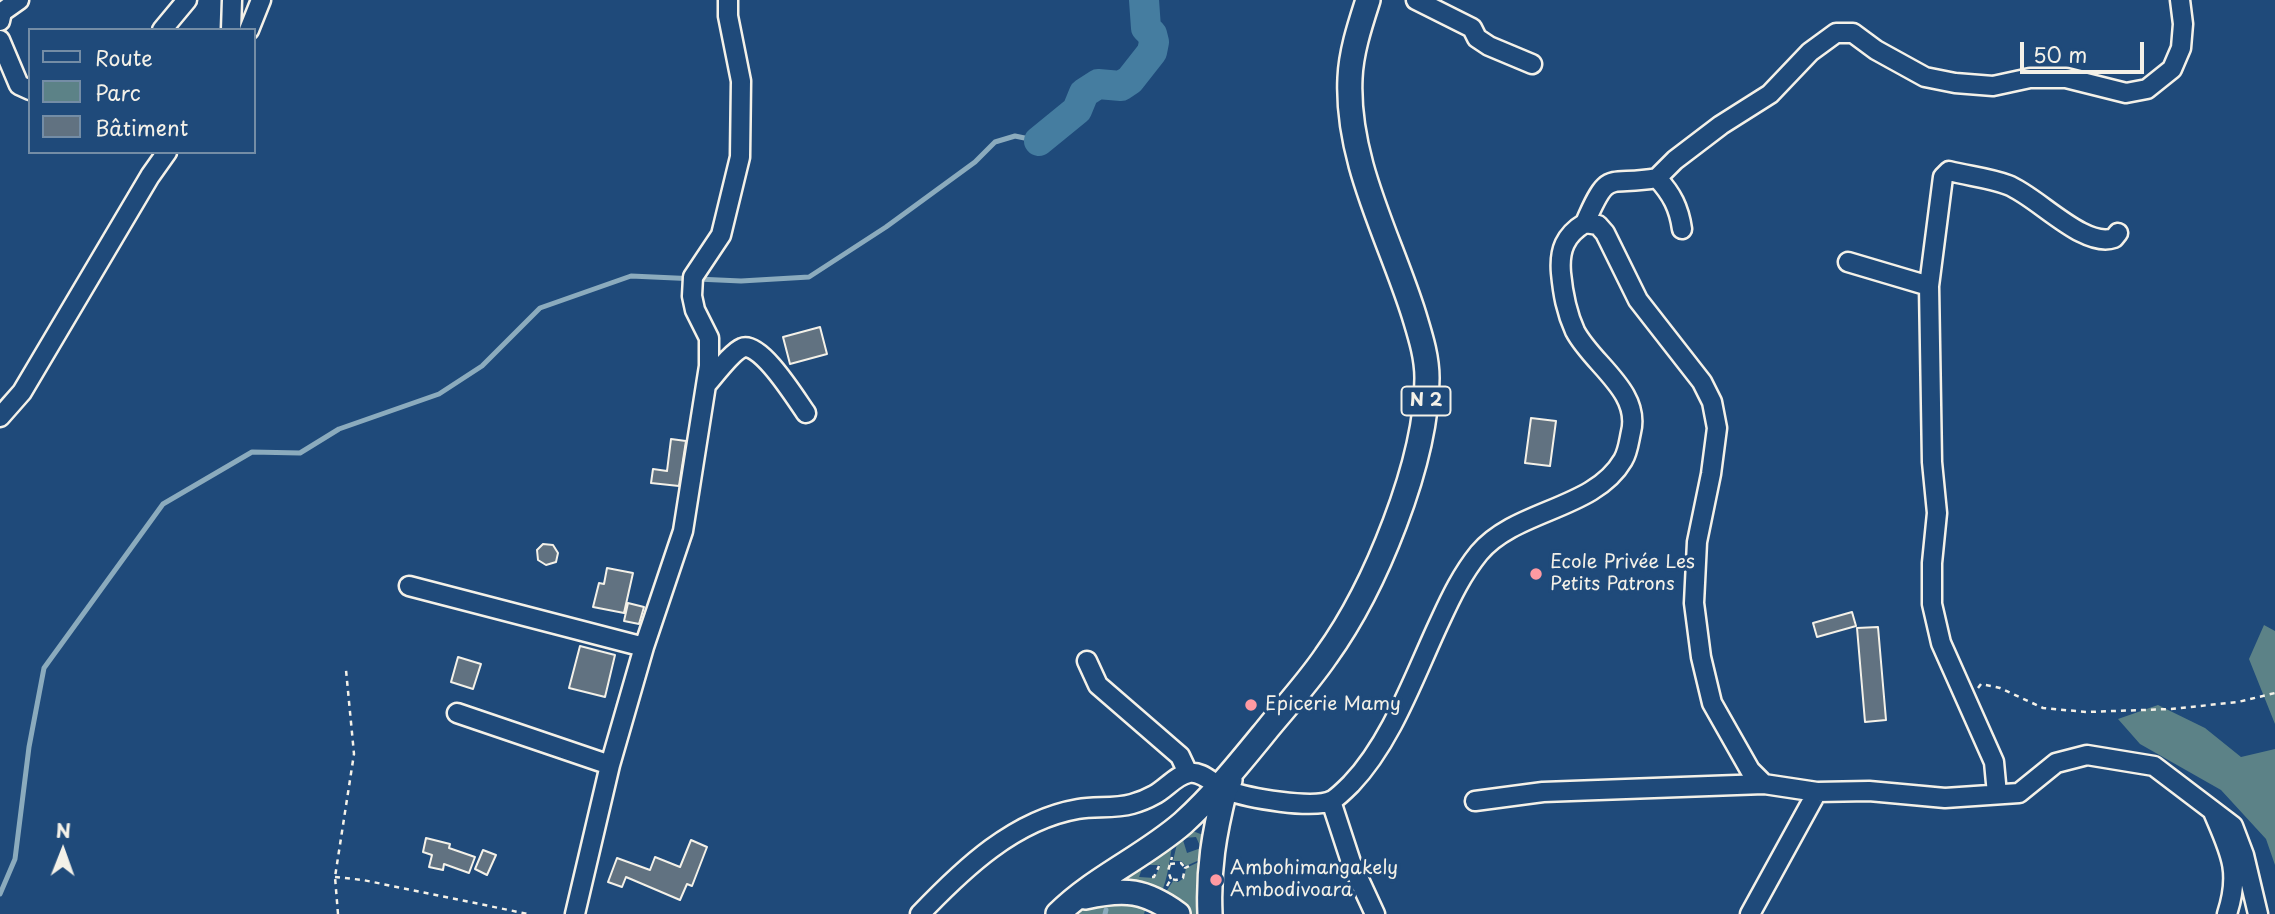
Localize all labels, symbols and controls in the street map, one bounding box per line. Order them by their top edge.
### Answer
legend [28,28,256,154]
scale bar [2023,28,2147,72]
text: 50 m [2033,38,2087,70]
text: Route [95,41,153,73]
text: Parc [95,76,141,108]
text: Bâtiment [95,111,188,143]
road number: N 2 [1402,386,1450,416]
place label: Ecole Privée Les Petits Patrons [1550,552,1695,596]
marker: Ecole Privée Les Petits Patrons [1528,566,1544,582]
place label: Epicerie Mamy [1265,694,1401,716]
marker: Epicerie Mamy [1243,697,1259,713]
north arrow [28,816,98,886]
text: N [56,816,71,844]
place label: Ambohimangakely Ambodivoara [1230,858,1398,902]
marker: Ambohimangakely Ambodivoara [1208,872,1224,888]

